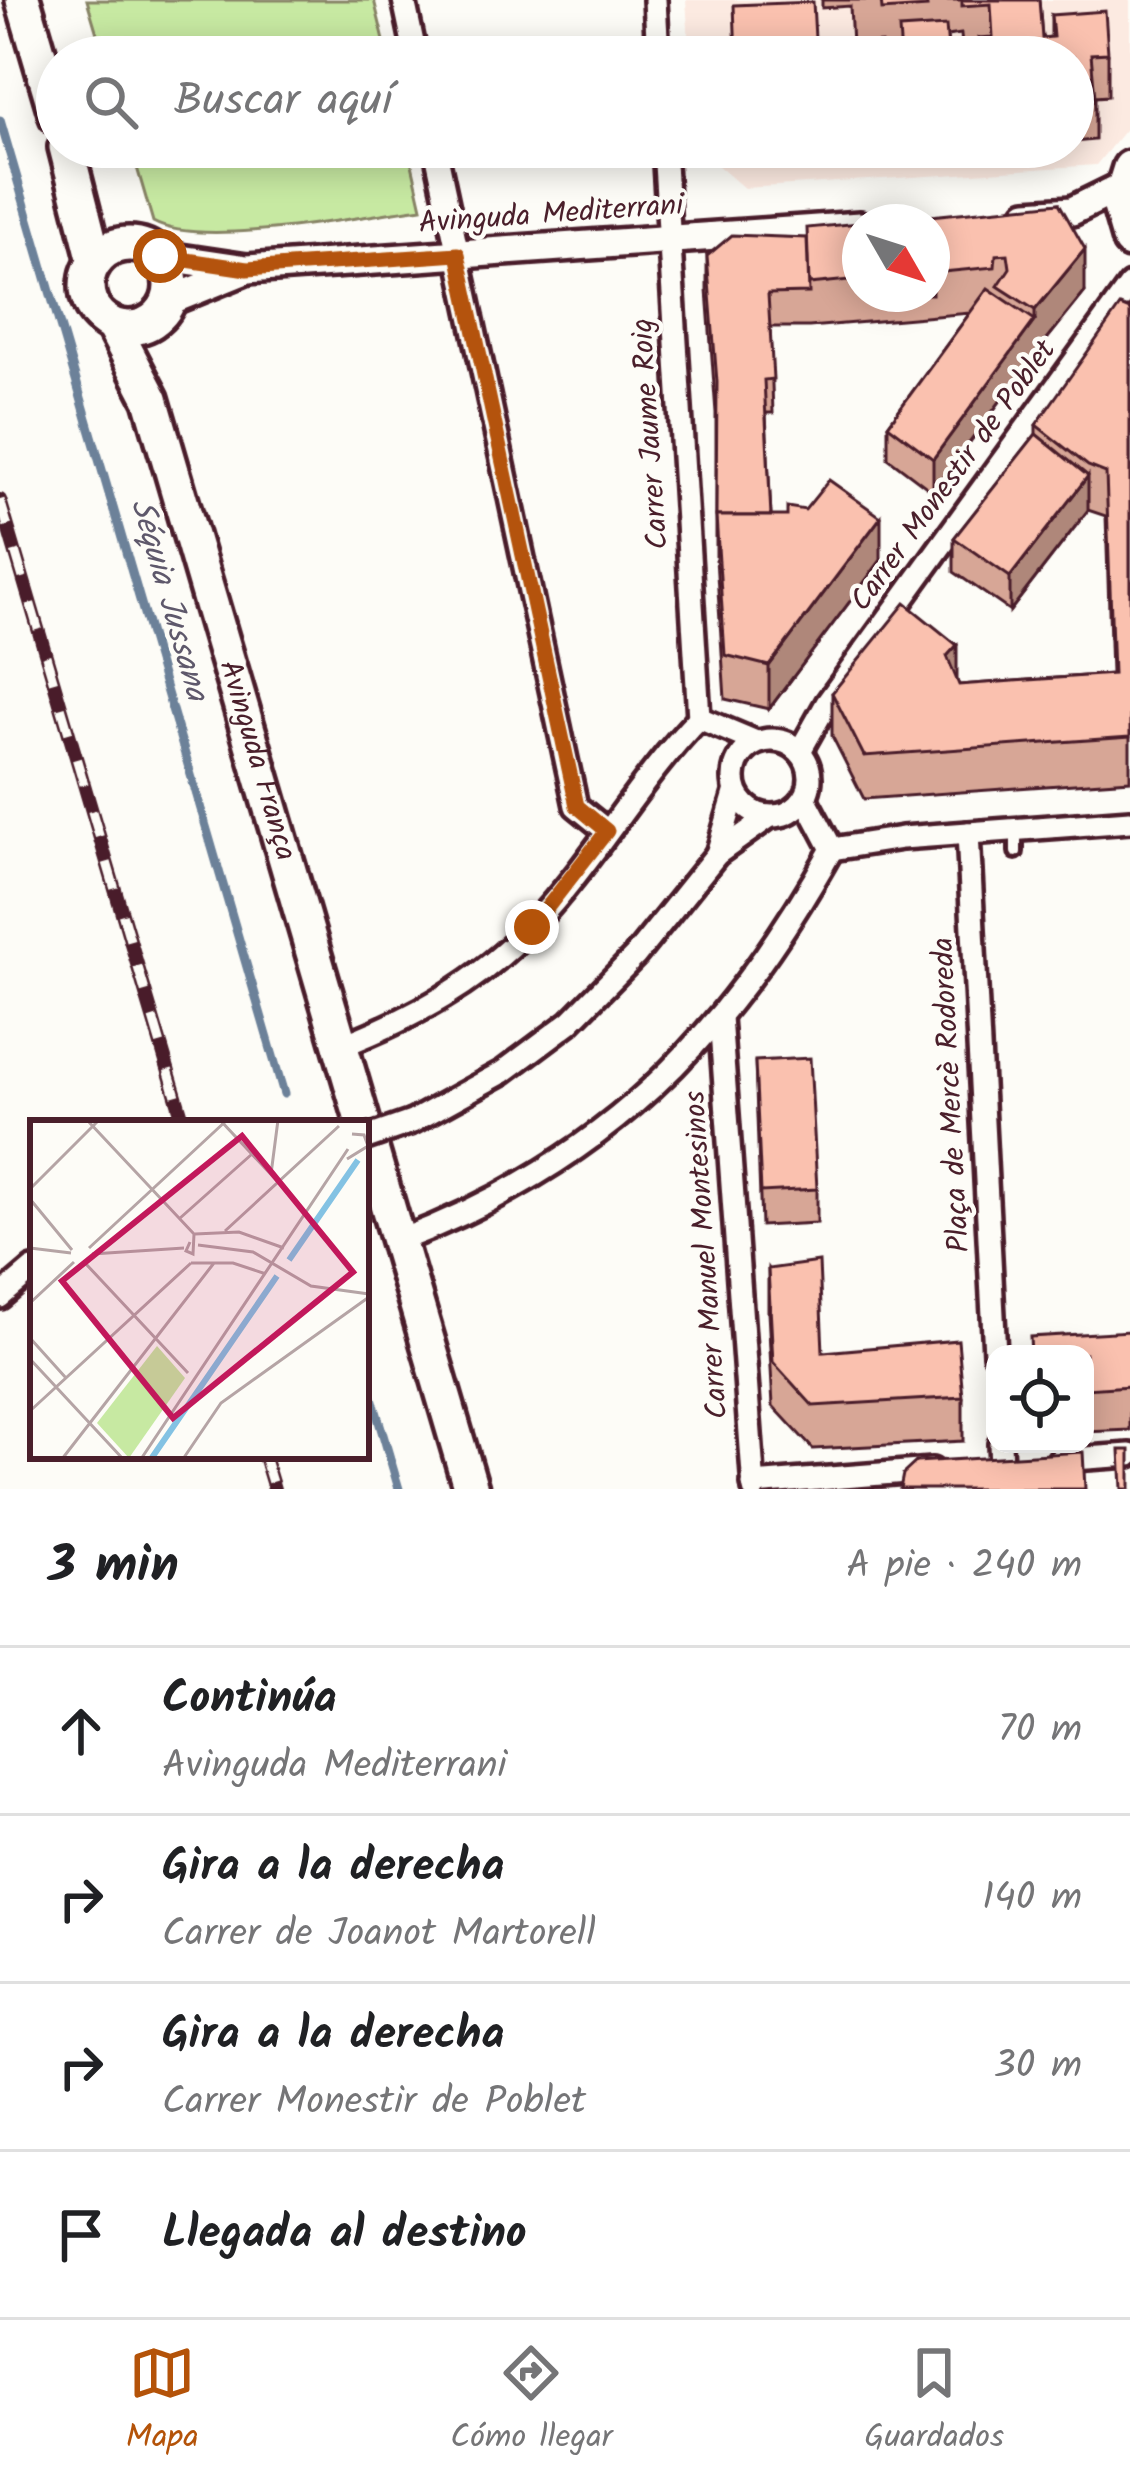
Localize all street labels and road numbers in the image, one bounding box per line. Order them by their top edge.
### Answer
street label: Avinguda Mediterrani [417,182,687,248]
street label: Carrer Jaume Roig [619,317,683,551]
street label: Carrer Monestir de Poblet [839,330,1070,622]
street label: Avinguda França [205,654,309,867]
street label: Plaça de Mercè Rodoreda [920,936,984,1254]
street label: Carrer Manuel Montesinos [672,1089,742,1421]

